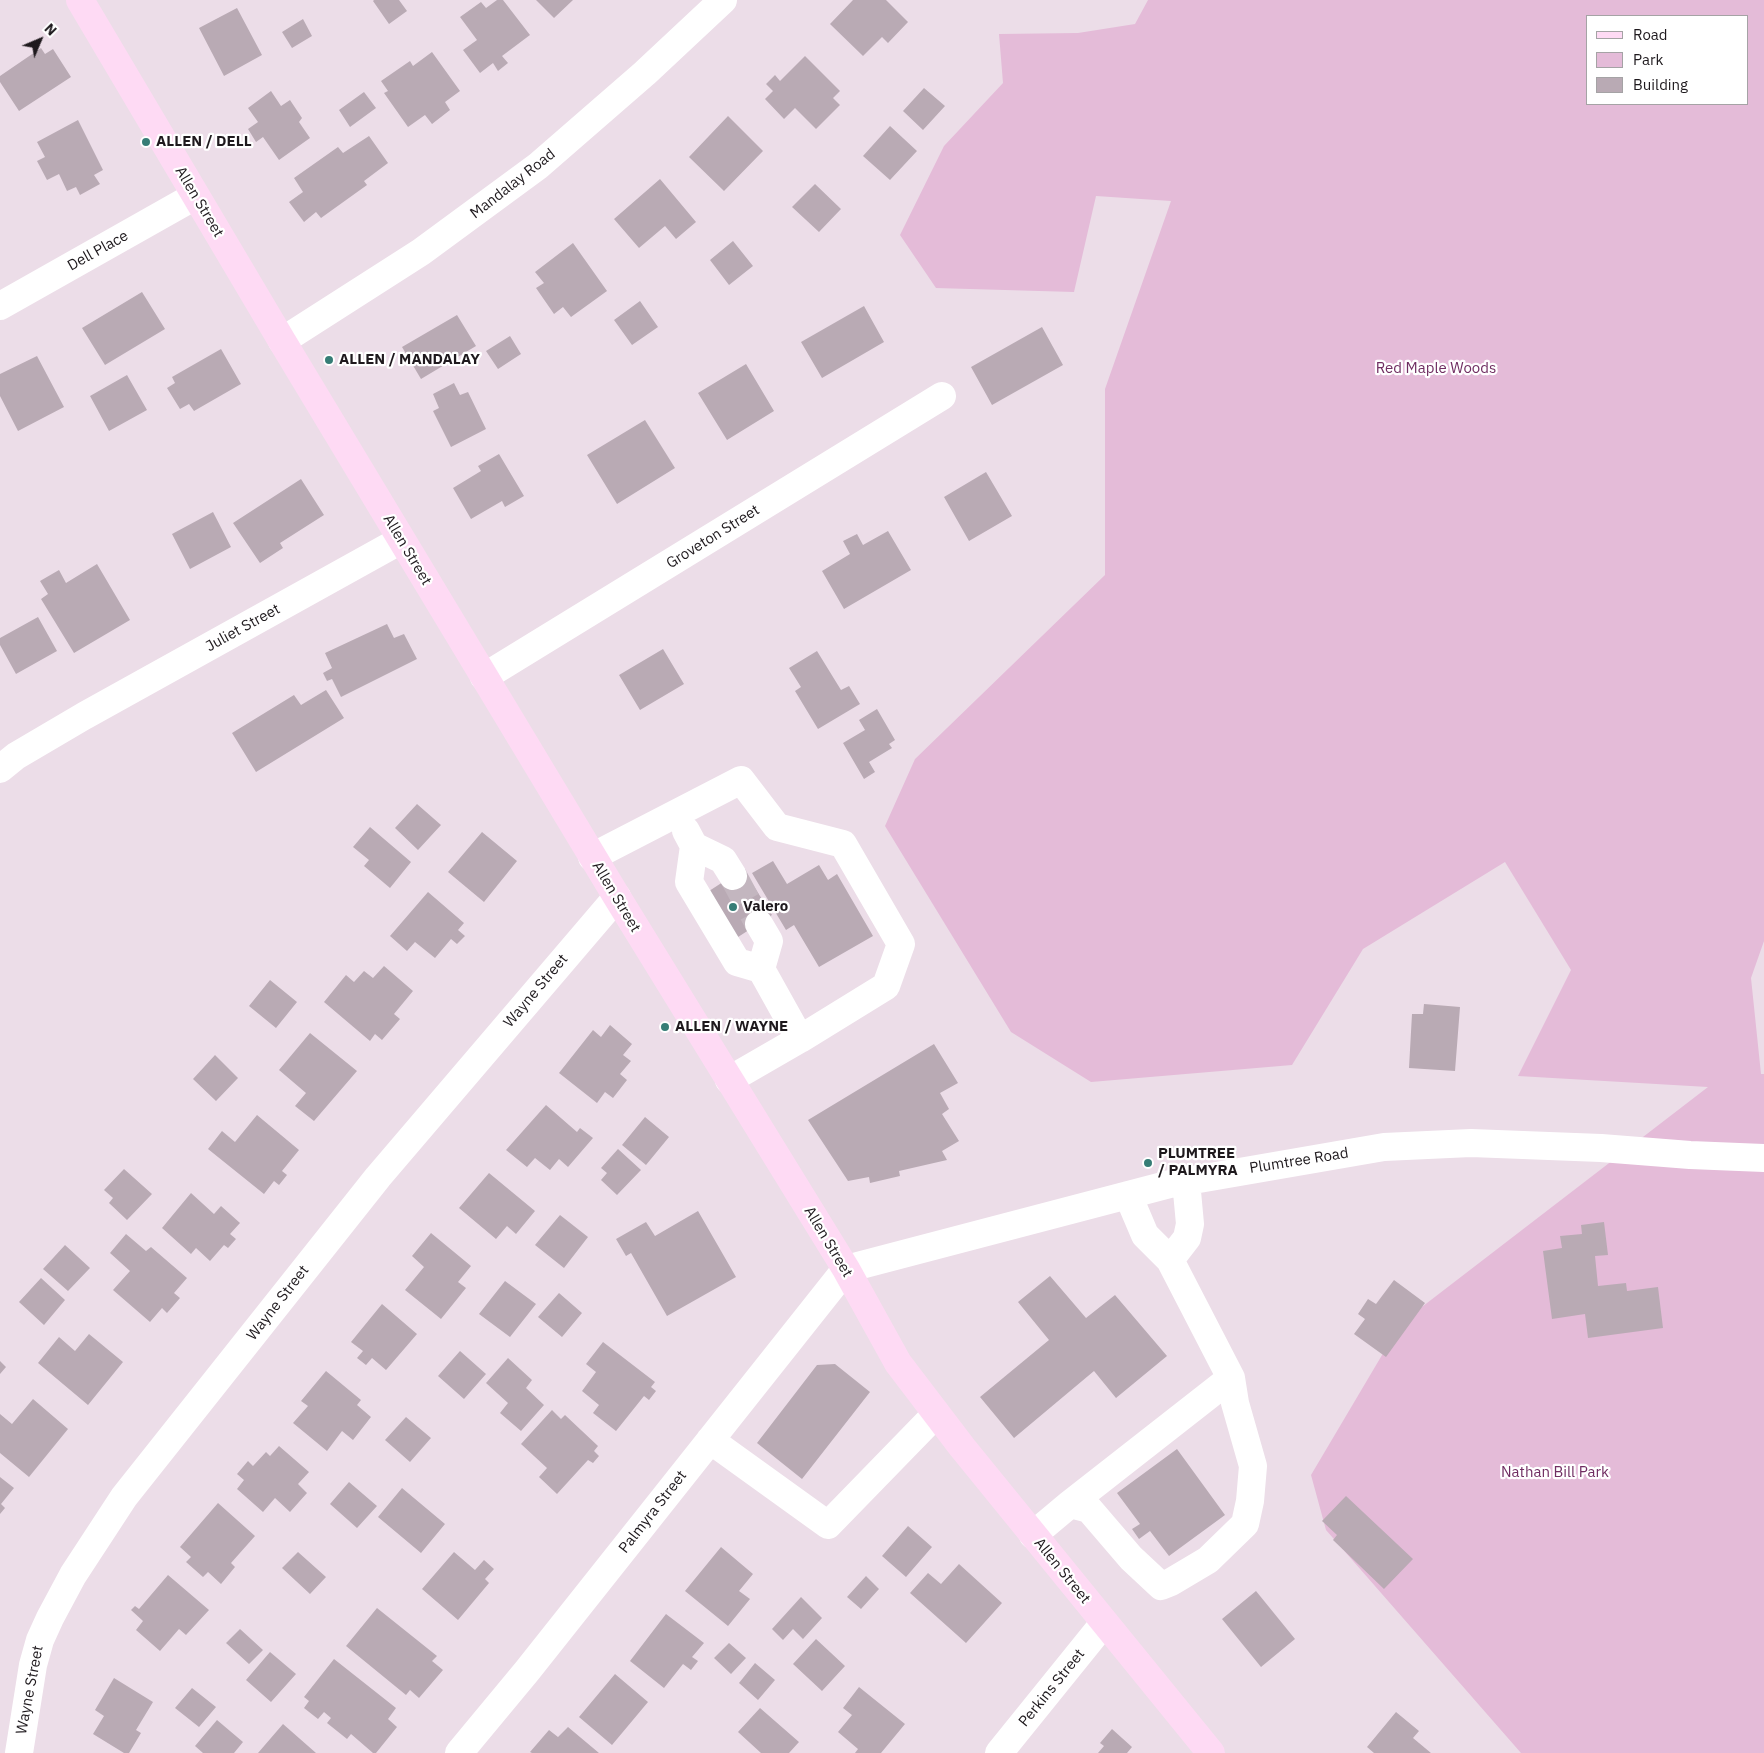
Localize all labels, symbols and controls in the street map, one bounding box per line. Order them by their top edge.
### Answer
north arrow [15,15,65,65]
legend [1586,15,1749,105]
text: N [41,19,61,39]
text: Road [1633,25,1668,44]
text: Park [1633,50,1663,69]
text: Building [1633,75,1688,94]
place label: ALLEN / DELL [156,133,252,151]
marker: ALLEN / DELL [140,136,152,148]
street label: Mandalay Road [467,145,559,223]
street label: Allen Street [171,163,227,241]
street label: Dell Place [64,227,132,275]
place label: ALLEN / MANDALAY [339,351,480,369]
marker: ALLEN / MANDALAY [323,354,335,366]
park label: Red Maple Woods [1376,360,1496,378]
street label: Groveton Street [663,501,763,573]
street label: Allen Street [379,511,435,589]
street label: Juliet Street [203,600,283,656]
street label: Allen Street [588,858,644,936]
place label: Valero [743,898,788,916]
marker: Valero [727,901,739,913]
street label: Wayne Street [500,951,572,1031]
place label: ALLEN / WAYNE [675,1018,788,1036]
marker: ALLEN / WAYNE [659,1021,671,1033]
street label: Plumtree Road [1248,1144,1350,1178]
place label: PLUMTREE / PALMYRA [1158,1145,1238,1180]
marker: PLUMTREE / PALMYRA [1142,1157,1154,1169]
street label: Allen Street [800,1203,856,1281]
street label: Wayne Street [243,1262,313,1344]
park label: Nathan Bill Park [1501,1464,1609,1482]
street label: Palmyra Street [615,1467,691,1557]
street label: Allen Street [1030,1535,1094,1607]
street label: Wayne Street [13,1644,47,1736]
street label: Perkins Street [1015,1646,1089,1730]

